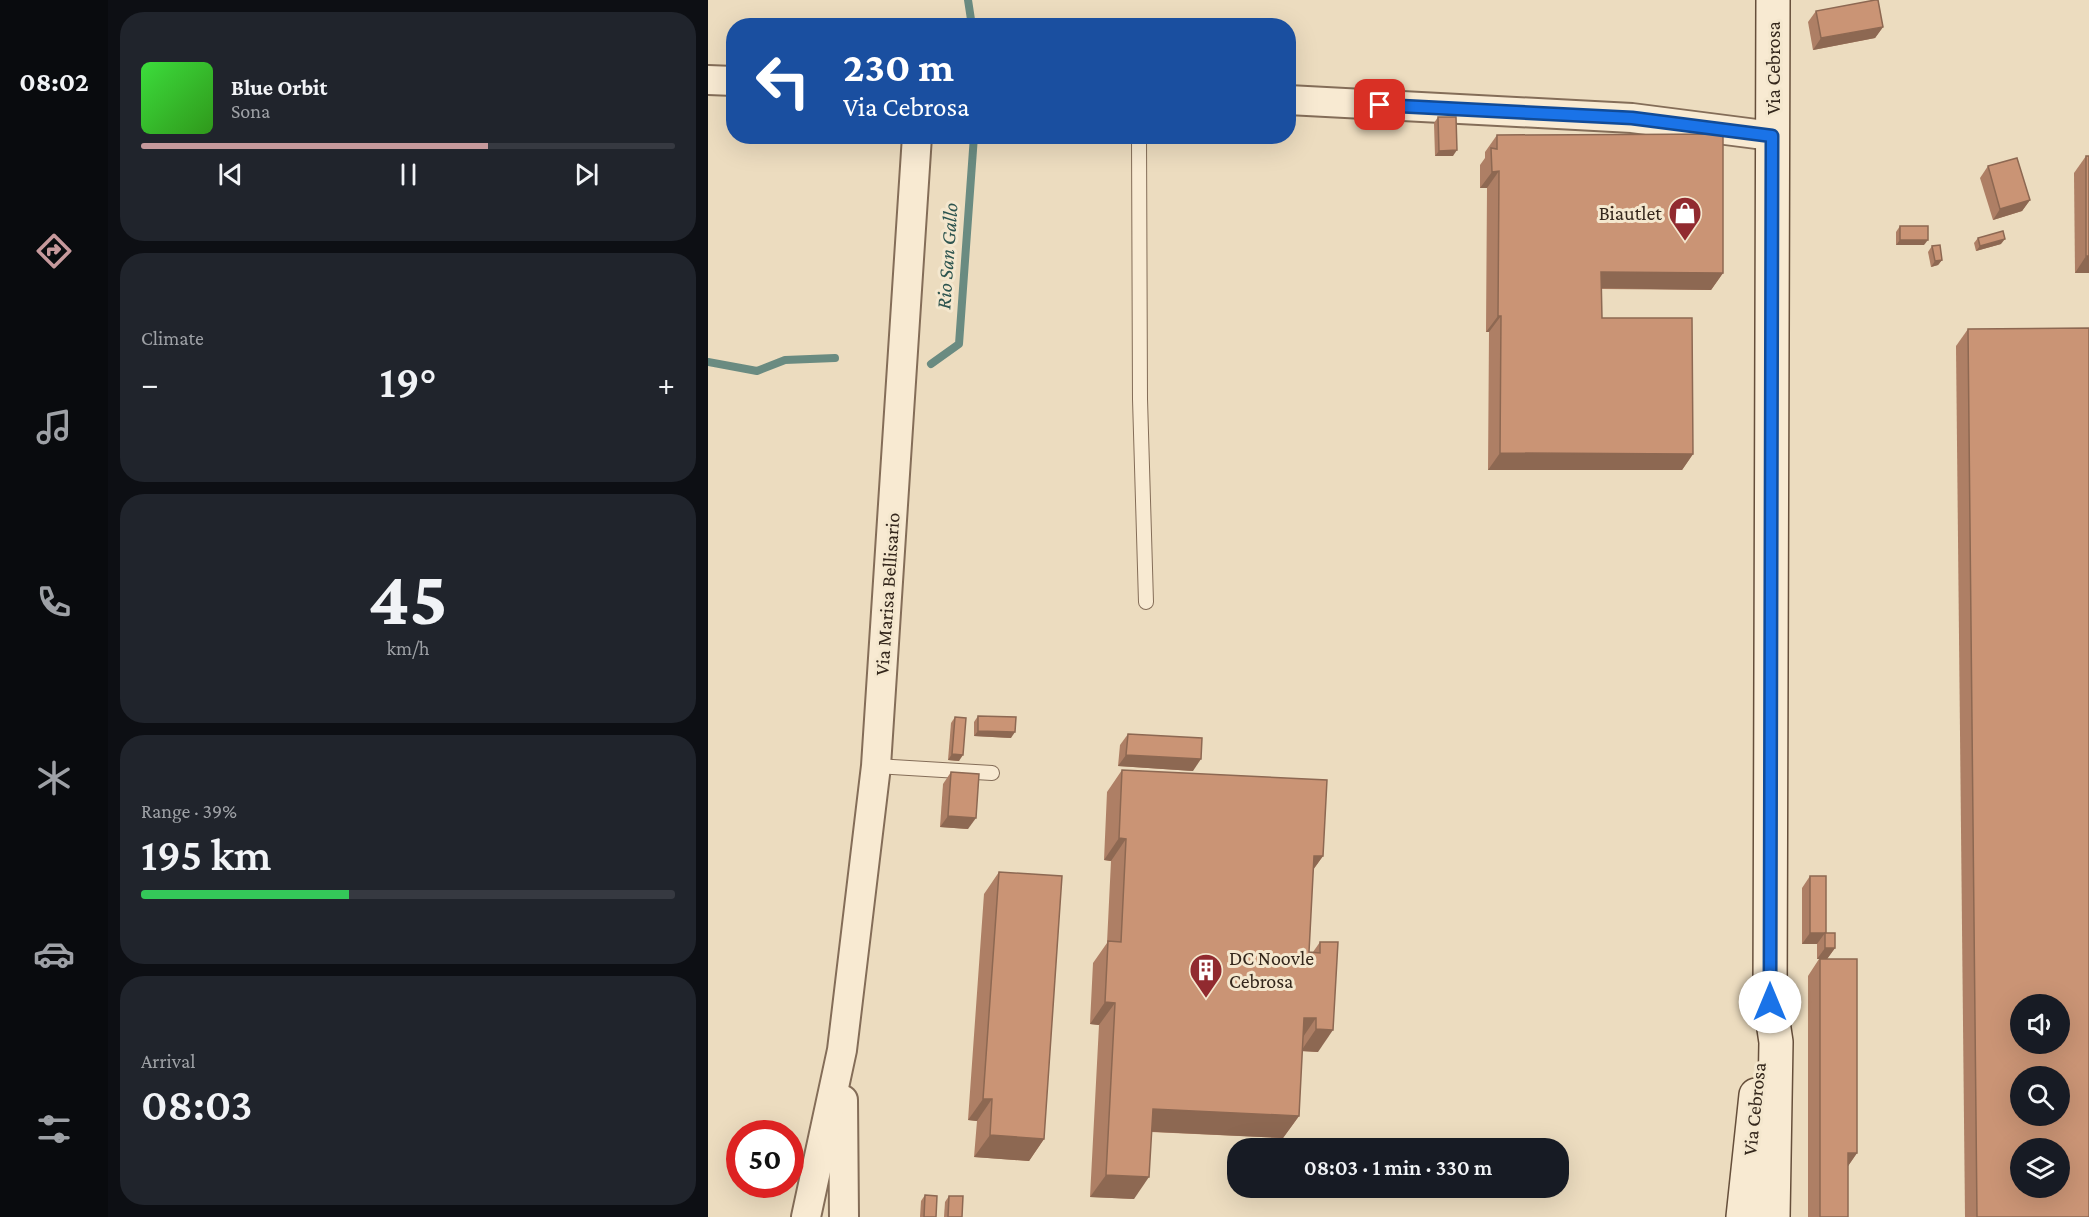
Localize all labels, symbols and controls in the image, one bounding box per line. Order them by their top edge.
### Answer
street label: Via Cebrosa [1762,21,1784,115]
icon: left [744,42,822,120]
text: 230 m [843,43,954,90]
text: 08:02 [19,67,89,97]
text: Blue Orbit [231,75,327,100]
pin [1354,79,1405,130]
icon: arrive [1363,88,1396,121]
text: Via Cebrosa [843,92,970,122]
text: Sona [231,100,270,122]
icon: previous [214,158,247,191]
icon: pause [392,158,425,191]
icon: next [570,158,603,191]
shop icon: Biautlet [1667,195,1703,242]
water label: Rio San Gallo [931,202,963,310]
place label: Biautlet [1599,202,1662,224]
icon: directions [33,230,75,272]
text: Climate [141,327,204,349]
text: 19° [380,357,436,407]
text: − [141,365,158,402]
text: + [658,365,675,402]
icon: music [33,406,75,448]
street label: Via Marisa Bellisario [870,512,904,676]
text: 45 [368,554,448,641]
icon: phone [33,581,75,623]
text: km/h [386,637,430,659]
icon: climate [33,757,75,799]
text: Range · 39% [141,800,237,822]
text: 195 km [141,830,271,880]
icon: car [33,933,75,975]
place label: DC Noovle Cebrosa [1229,947,1314,992]
building icon: DC Noovle Cebrosa [1188,952,1224,999]
position arrow [1738,970,1802,1034]
map controls [2010,994,2070,1198]
button: sound [2010,994,2070,1054]
text: Arrival [141,1050,195,1072]
street label: Via Cebrosa [1738,1061,1770,1157]
button: search [2010,1066,2070,1126]
text: 08:03 [141,1080,253,1130]
icon: filters [33,1108,75,1150]
speed limit sign: 50 [726,1120,804,1198]
button: layers [2010,1138,2070,1198]
text: 08:03 · 1 min · 330 m [1304,1155,1492,1180]

